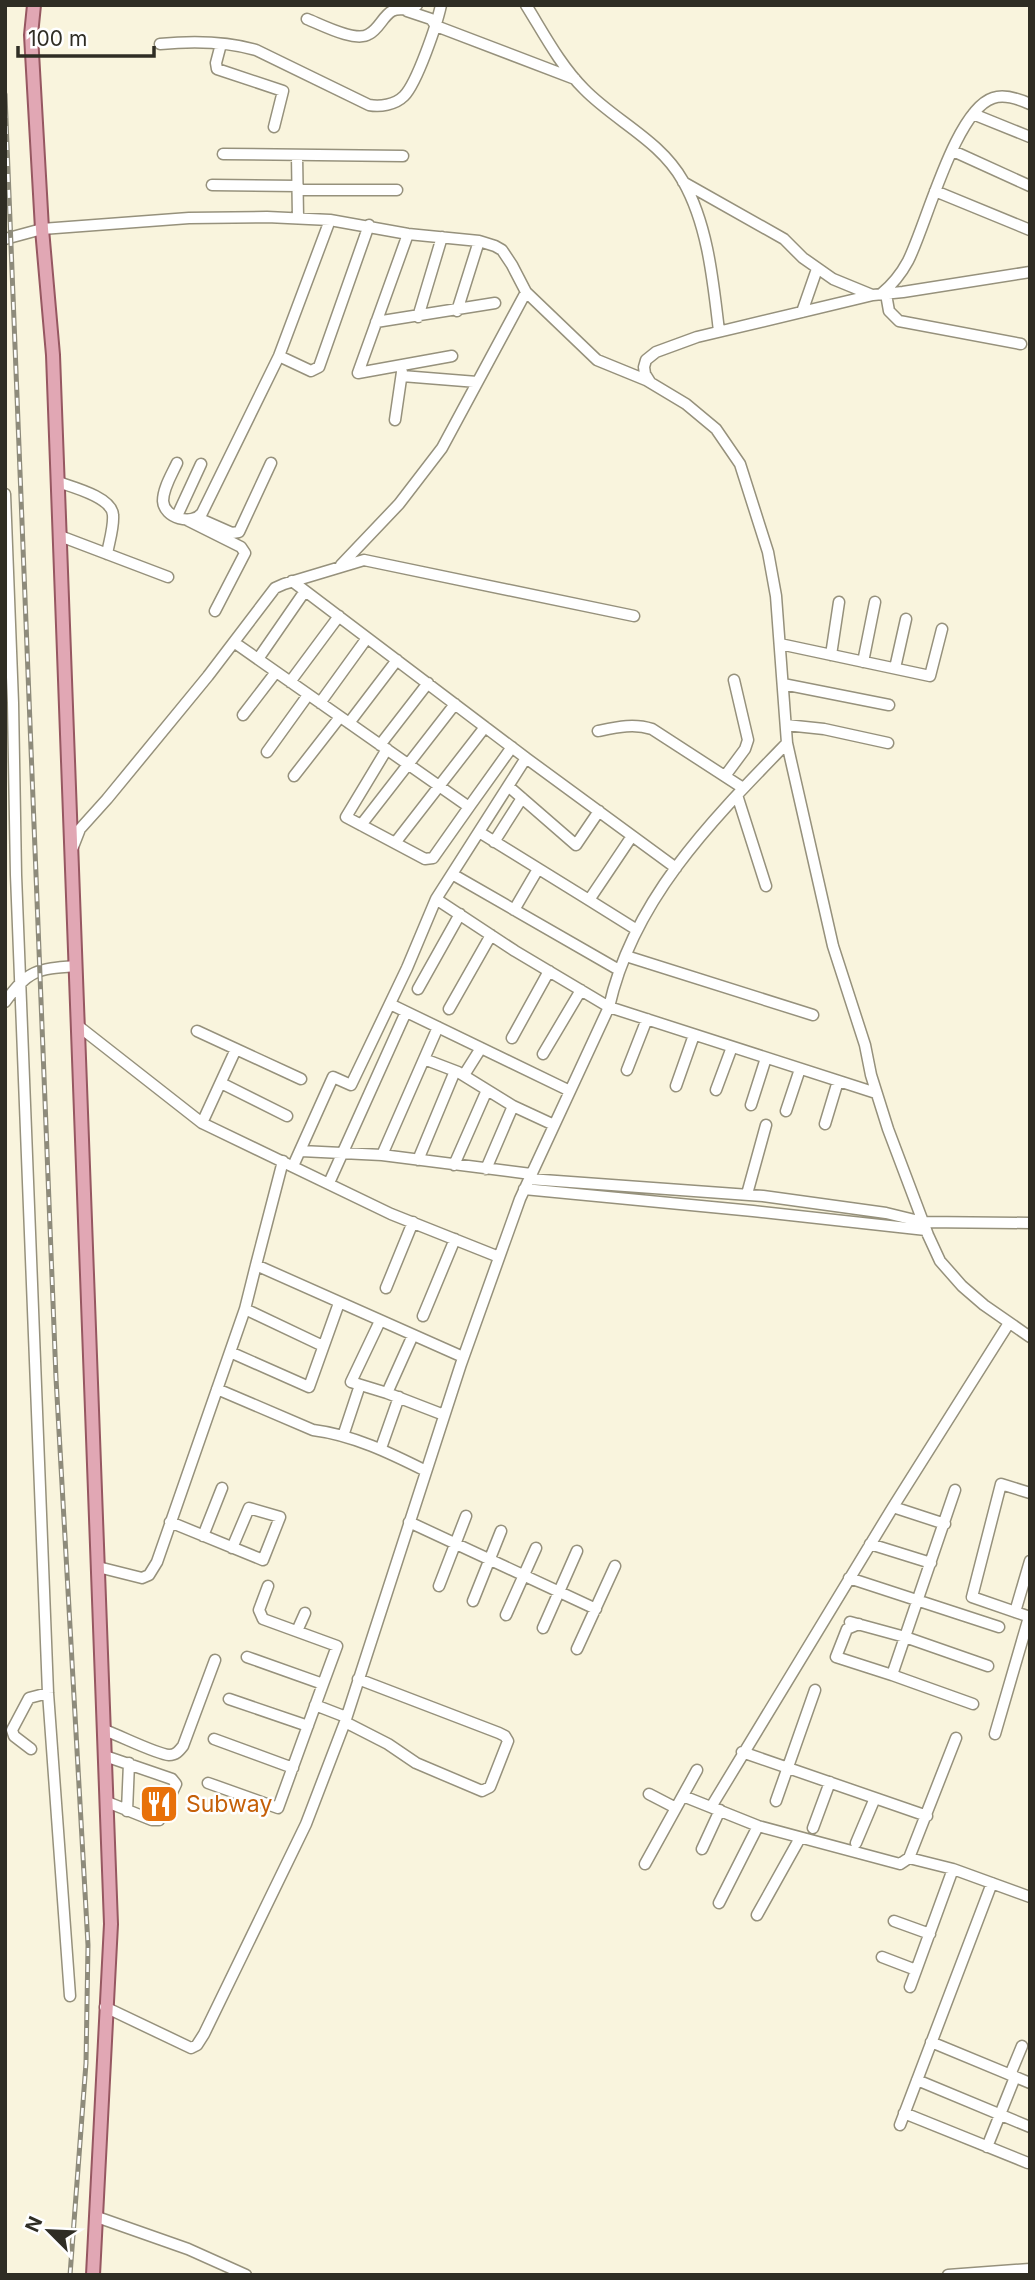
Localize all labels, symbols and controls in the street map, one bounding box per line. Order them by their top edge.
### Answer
scale bar [18,14,154,58]
text: 100 m [28,26,87,51]
restaurant icon: Subway [138,1783,180,1825]
place label: Subway [186,1790,272,1818]
north arrow [14,2196,84,2266]
text: N [20,2213,47,2236]

